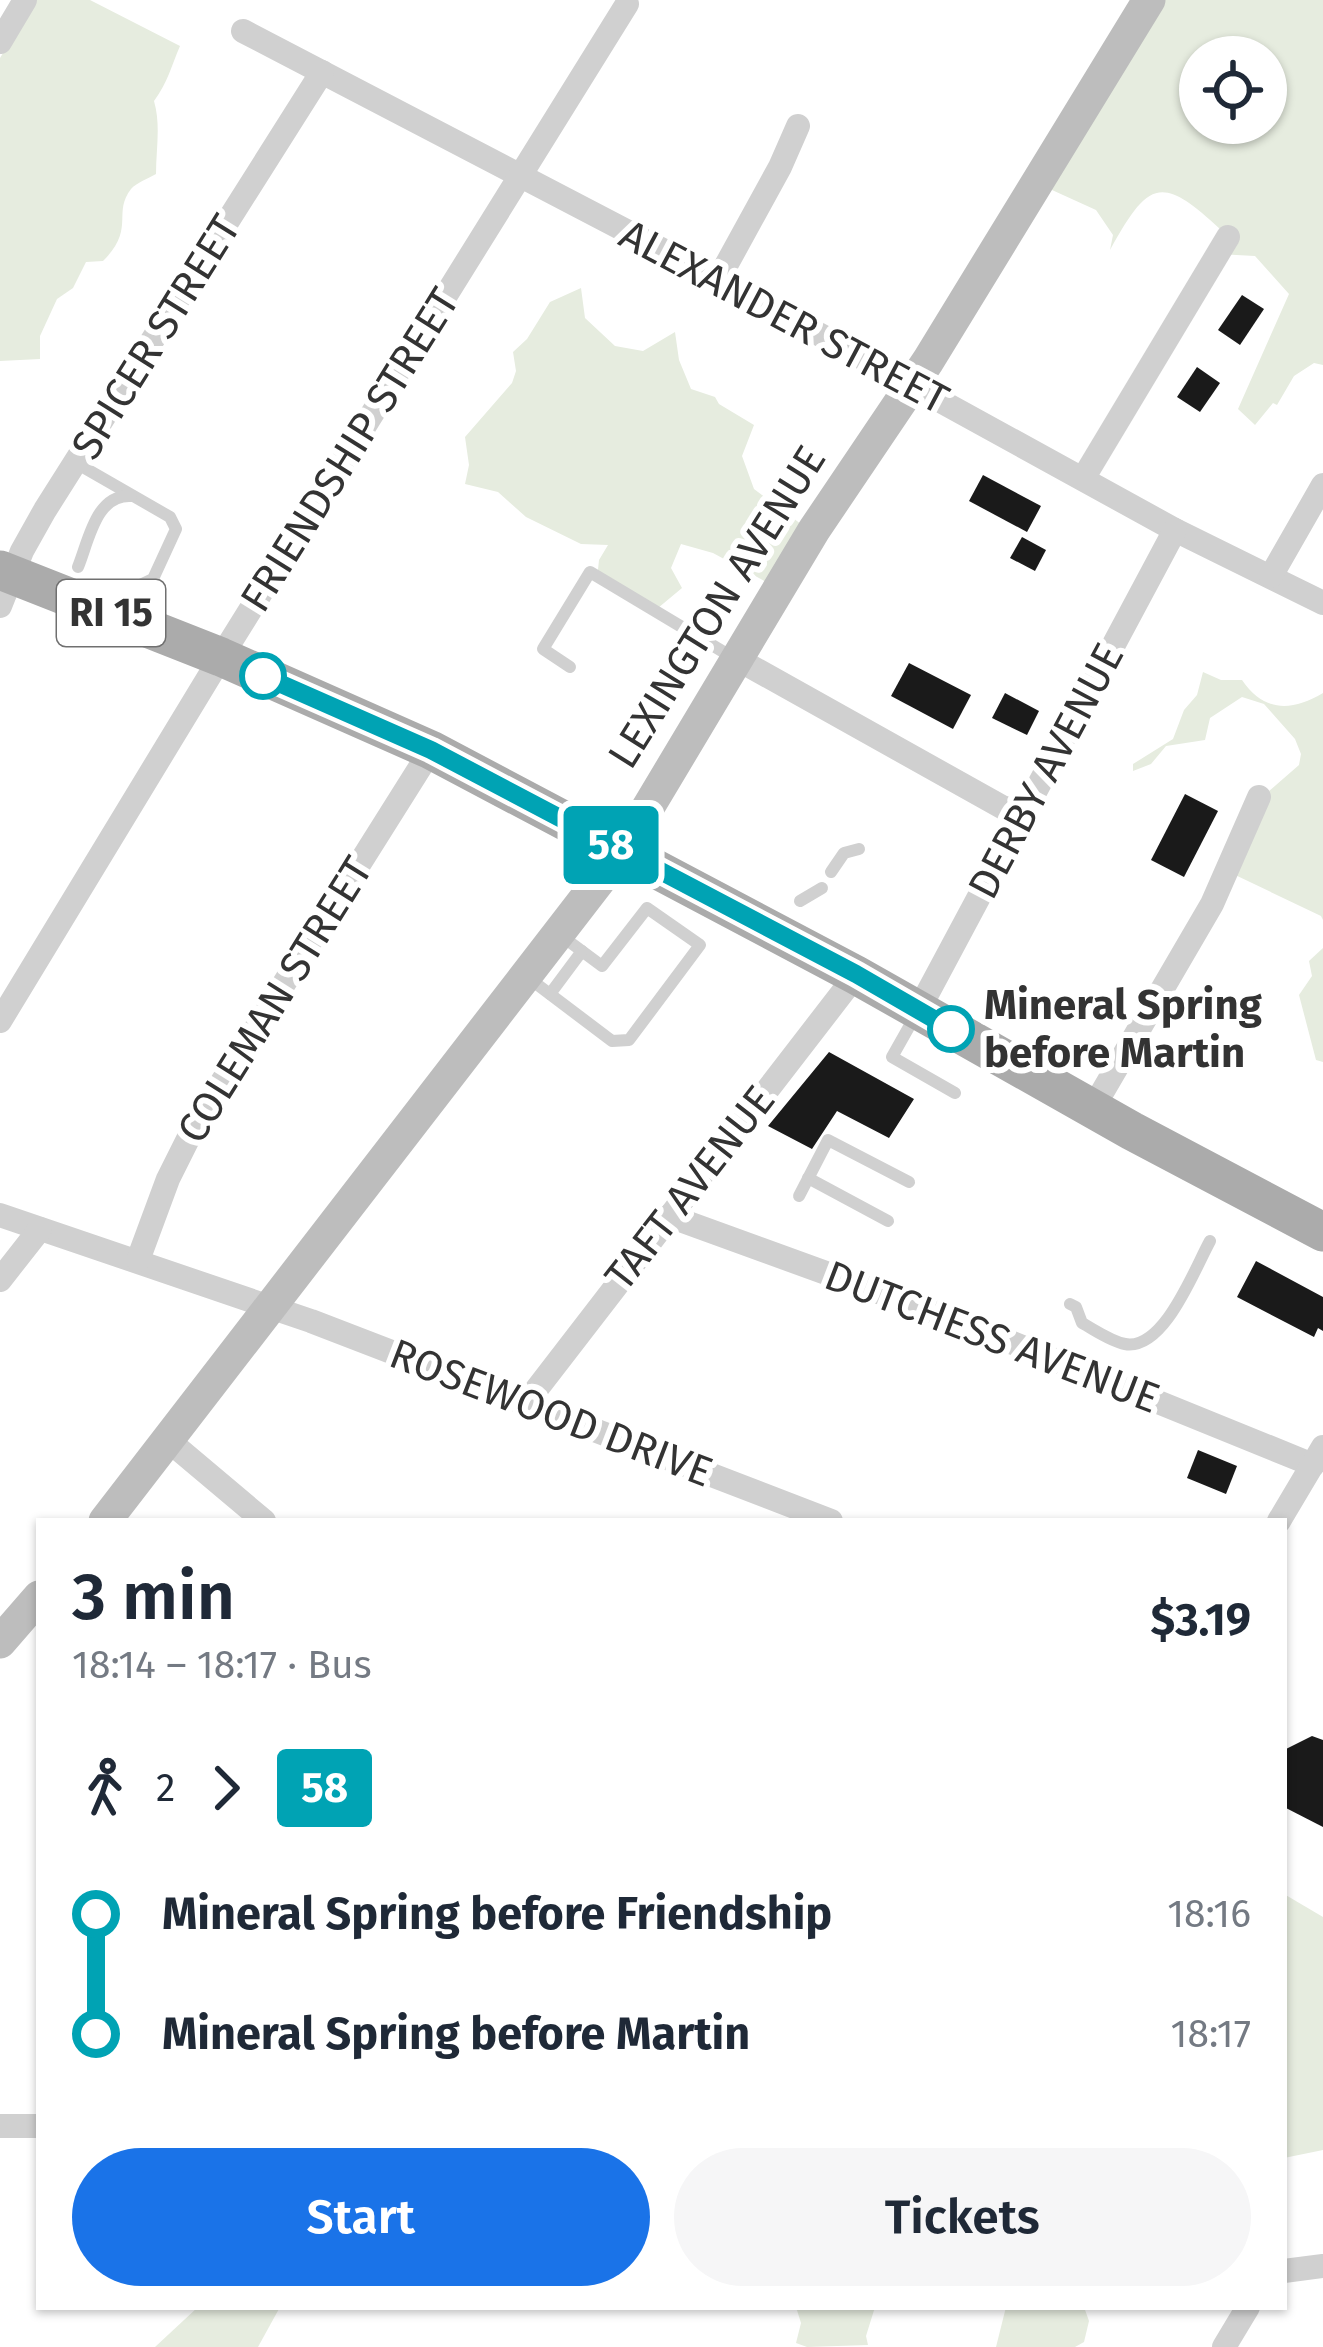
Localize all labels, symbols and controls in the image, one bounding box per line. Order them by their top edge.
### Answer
map controls [1179,36,1287,144]
button: locate [1179,36,1287,144]
street label: SPICER STREET [61,206,251,468]
street label: ALEXANDER STREET [611,209,957,425]
street label: FRIENDSHIP STREET [230,279,470,621]
street label: LEXINGTON AVENUE [598,437,836,777]
road number: RI 15 [57,580,165,646]
street label: DERBY AVENUE [958,635,1134,907]
unlabelled marker [241,654,285,698]
line badge: 58 [557,806,665,884]
text: 58 [588,820,634,870]
street label: COLEMAN STREET [167,848,383,1152]
place label: Mineral Spring before Martin [984,980,1263,1078]
marker: Mineral Spring before Martin [929,1007,973,1051]
street label: TAFT AVENUE [595,1076,785,1300]
street label: DUTCHESS AVENUE [818,1250,1166,1424]
street label: ROSEWOOD DRIVE [383,1329,719,1497]
text: 3 min [72,1557,235,1636]
text: $3.19 [1151,1593,1251,1647]
text: 18:14 – 18:17 · Bus [72,1642,372,1688]
icon: walk [72,1755,138,1821]
icon: forward [193,1755,259,1821]
text: 58 [301,1763,348,1813]
text: 2 [156,1765,175,1811]
text: Mineral Spring before Friendship [162,1887,832,1941]
text: 18:16 [1167,1891,1251,1937]
text: Mineral Spring before Martin [162,2007,750,2061]
text: 18:17 [1171,2011,1251,2057]
button: Start [72,2148,650,2286]
button: Tickets [674,2148,1251,2286]

